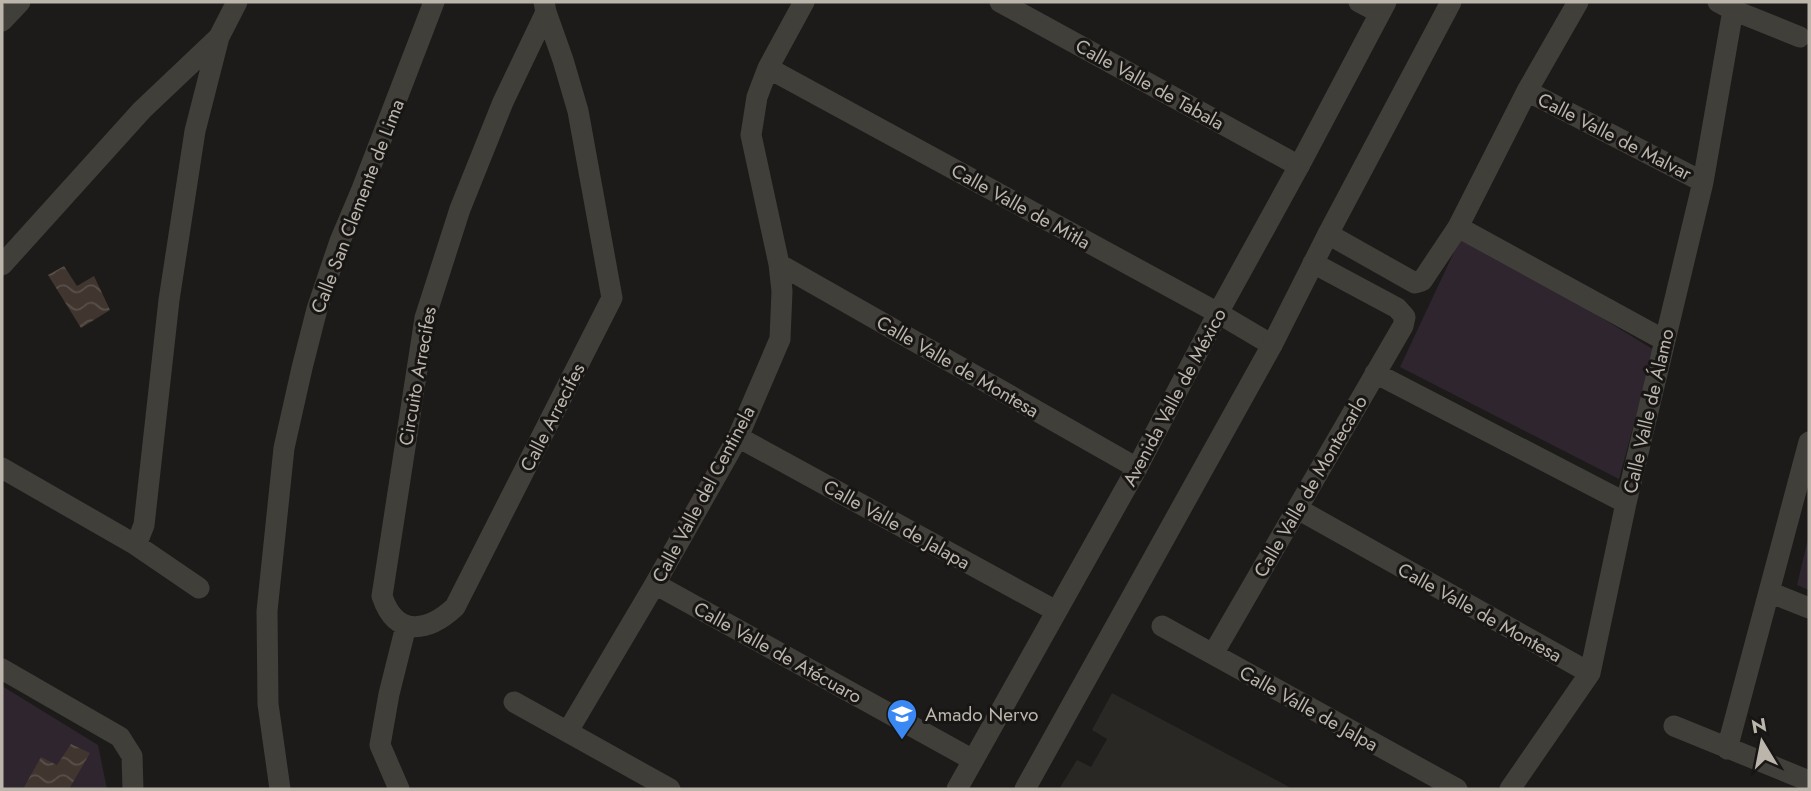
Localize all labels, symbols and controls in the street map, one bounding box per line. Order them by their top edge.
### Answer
street label: Calle Valle de Tabala [1071,32,1229,137]
street label: Calle Valle de Malvar [1533,86,1697,187]
street label: Calle San Clemente de Lima [304,95,411,317]
street label: Calle Valle de Mitla [946,157,1095,256]
street label: Circuito Arrecifes [392,304,443,448]
street label: Avenida Valle de México [1116,304,1233,491]
street label: Calle Valle de Montesa [872,309,1044,424]
street label: Calle Valle de Álamo [1616,326,1681,496]
street label: Calle Arrecifes [514,358,591,476]
street label: Calle Valle de Montecarlo [1247,390,1374,582]
street label: Calle Valle del Centinela [645,401,762,587]
street label: Calle Valle de Jalapa [819,473,975,576]
street label: Calle Valle de Montesa [1393,556,1567,669]
street label: Calle Valle de Atécuaro [689,595,867,710]
street label: Calle Valle de Jalpa [1235,659,1383,758]
school or university icon: Amado Nervo [885,697,919,741]
place label: Amado Nervo [925,701,1038,728]
north arrow [1727,707,1797,777]
text: N [1749,711,1769,740]

